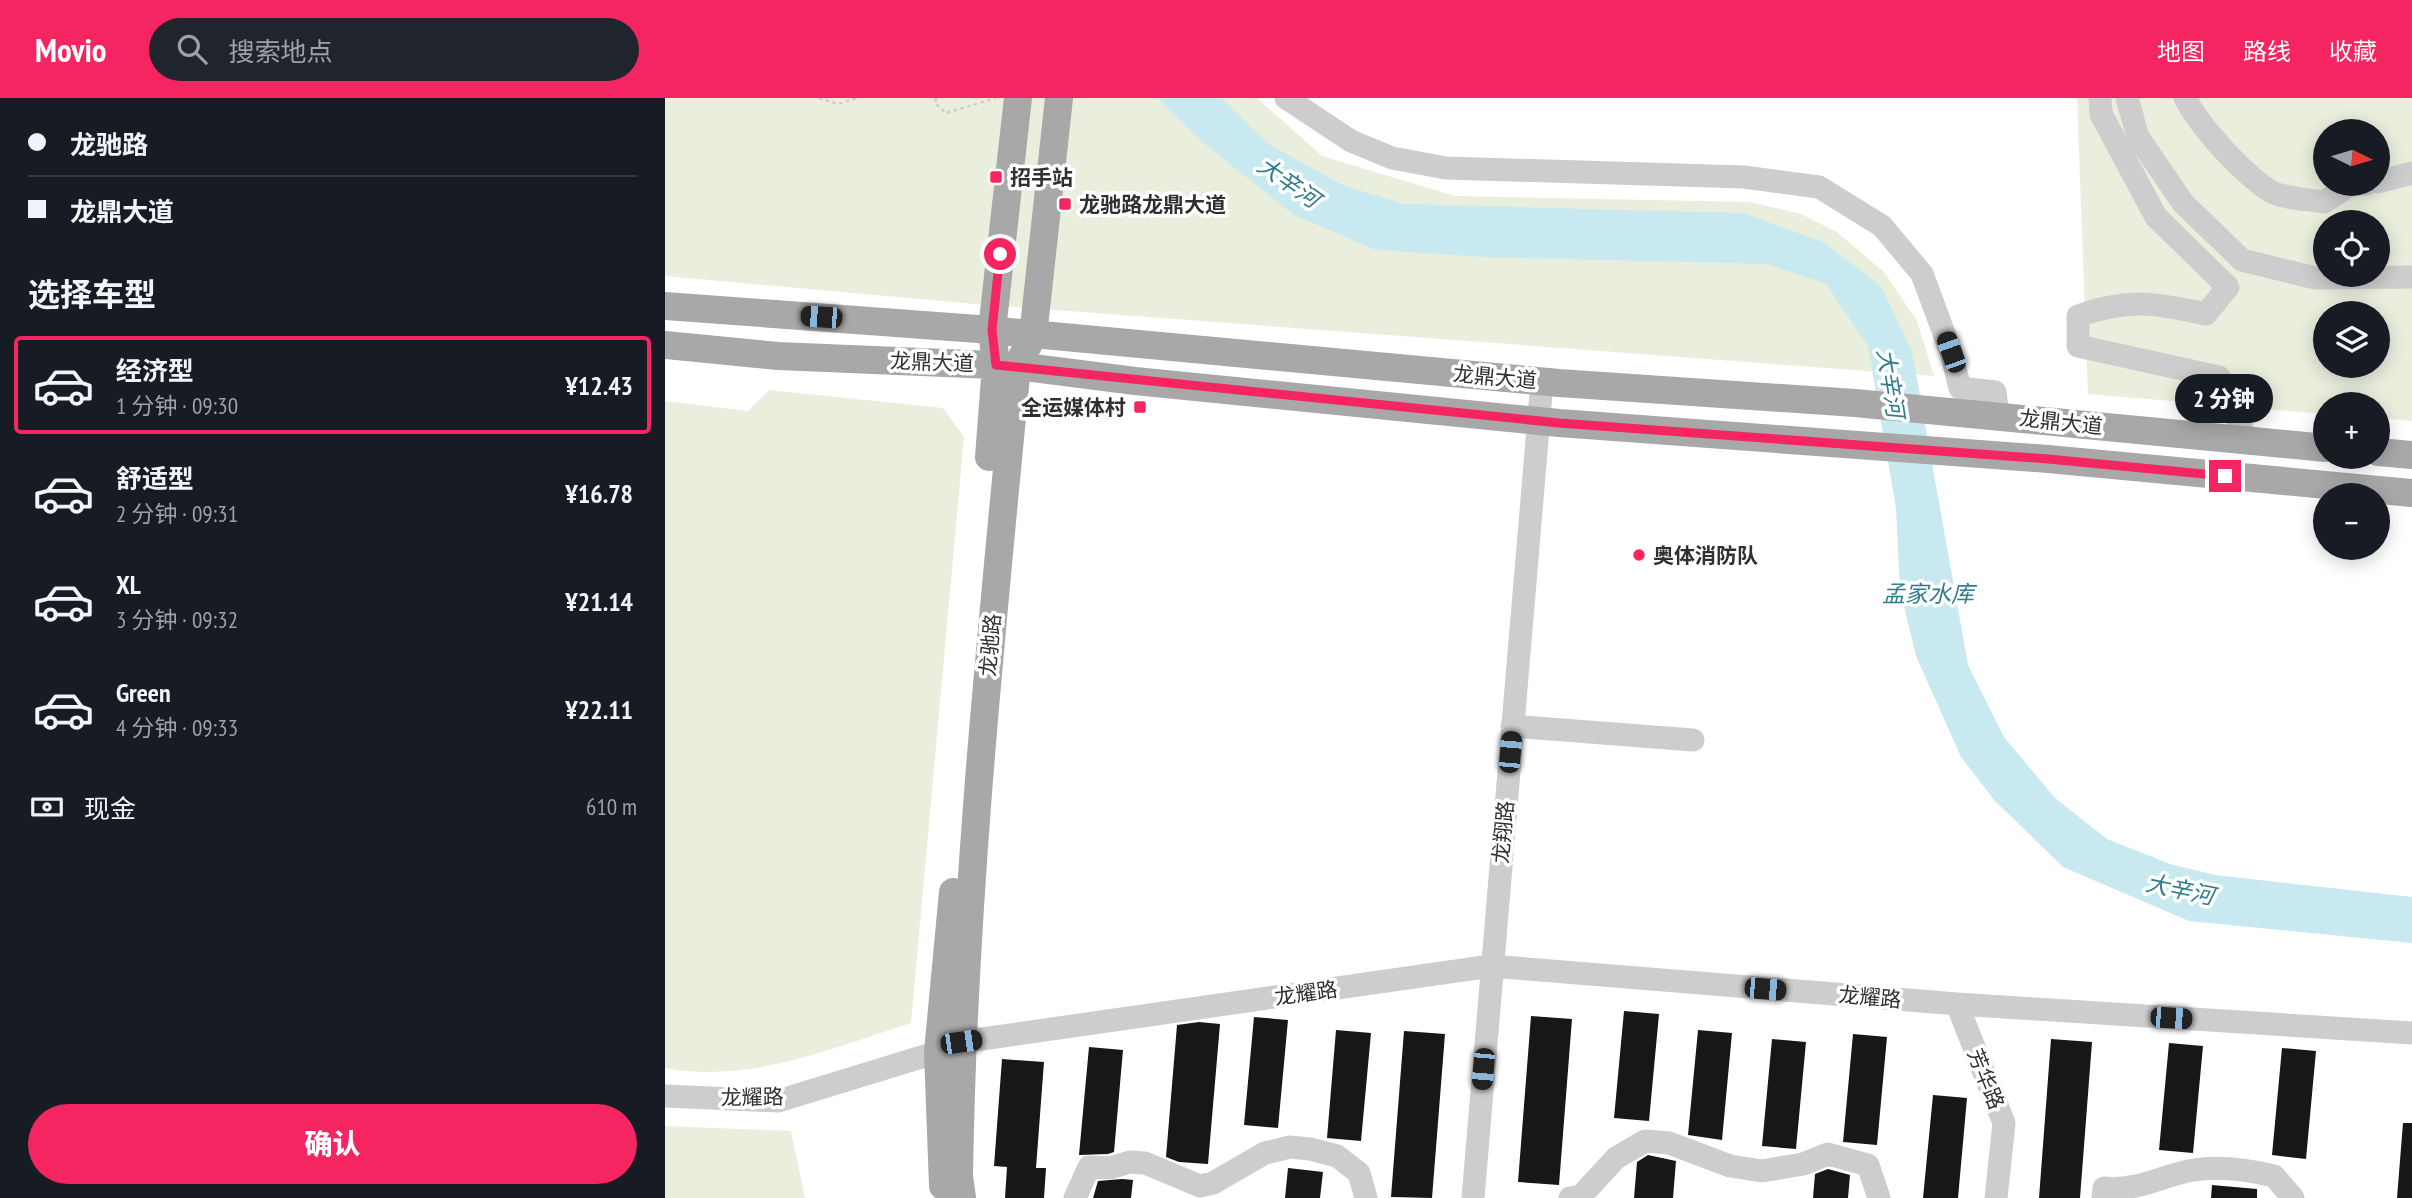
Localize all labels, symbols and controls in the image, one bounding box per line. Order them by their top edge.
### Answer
search box [149,18,639,81]
text: Movio [35,28,107,71]
icon: search [173,30,211,68]
text: 搜索地点 [229,35,333,68]
text: 地图 [2157,36,2205,67]
text: 路线 [2243,36,2291,67]
text: 收藏 [2329,36,2377,67]
north arrow [2313,119,2391,196]
map controls [2313,119,2390,560]
text: 龙驰路 [70,128,148,161]
water label: 大辛河 [1252,150,1329,216]
place label: 招手站 [1010,164,1073,191]
marker: 招手站 [988,169,1004,185]
place label: 龙驰路龙鼎大道 [1079,191,1226,218]
text: 龙鼎大道 [70,195,174,228]
marker: 龙驰路龙鼎大道 [1057,196,1073,212]
button: locate [2313,210,2390,287]
route start [984,238,1016,270]
text: 选择车型 [28,273,156,315]
button: layers [2313,301,2390,378]
car [800,305,843,329]
car [1934,329,1969,375]
street label: 龙鼎大道 [890,347,974,377]
water label: 大辛河 [1871,347,1911,423]
icon: car [32,354,95,417]
text: 经济型 [116,354,194,387]
street label: 龙鼎大道 [1452,360,1538,394]
text: ¥12.43 [565,369,633,402]
callout: 2 分钟 [2176,374,2274,424]
text: 2 分钟 [2193,384,2255,413]
text: 1 分钟 · 09:30 [116,391,238,420]
button: + [2313,392,2390,469]
place label: 全运媒体村 [1021,394,1126,421]
marker: 全运媒体村 [1132,399,1148,415]
street label: 龙鼎大道 [2018,404,2104,440]
route end [2209,460,2241,492]
icon: car [32,462,95,525]
text: 舒适型 [116,462,194,495]
text: ¥16.78 [565,477,633,510]
button: − [2313,483,2390,560]
text: 2 分钟 · 09:31 [116,499,238,528]
place label: 奥体消防队 [1653,542,1758,569]
marker: 奥体消防队 [1631,547,1647,563]
text: XL [116,568,141,601]
icon: car [32,570,95,633]
water label: 孟家水库 [1882,579,1978,608]
text: ¥21.14 [565,585,633,618]
text: 3 分钟 · 09:32 [116,605,238,634]
street label: 龙驰路 [974,612,1006,678]
text: Green [116,676,171,709]
icon: car [32,678,95,741]
text: ¥22.11 [565,693,633,726]
text: 4 分钟 · 09:33 [116,713,238,742]
car [1498,730,1523,774]
icon: cash [28,788,66,826]
text: 现金 [84,792,136,825]
text: 610 m [586,792,637,821]
street label: 龙翔路 [1487,799,1519,865]
water label: 大辛河 [2143,868,2221,911]
street label: 龙耀路 [1273,975,1339,1011]
car [1744,977,1787,1001]
street label: 龙耀路 [1837,981,1903,1013]
car [2150,1006,2193,1030]
car [939,1029,984,1055]
street label: 芳华路 [1962,1045,2010,1113]
car [1471,1047,1496,1091]
street label: 龙耀路 [720,1083,784,1111]
button: 确认 [28,1104,637,1184]

